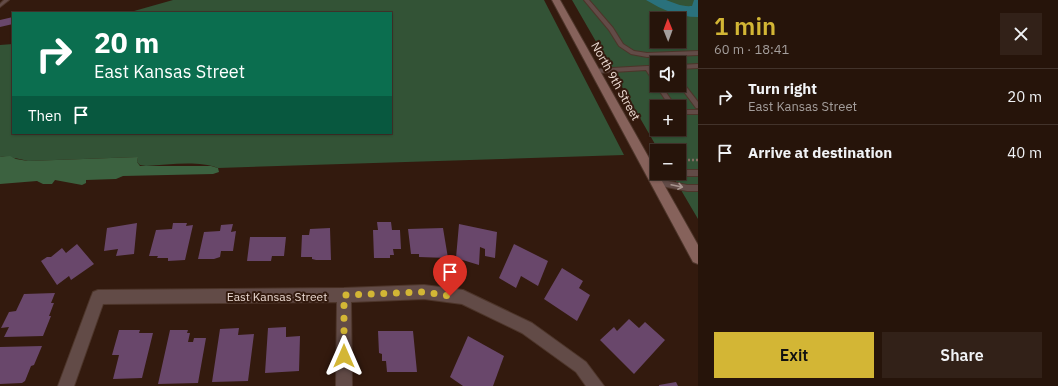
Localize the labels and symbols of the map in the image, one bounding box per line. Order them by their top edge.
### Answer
north arrow [650,12,686,48]
street label: North 9th Street [588,39,644,123]
one-way arrow [670,183,683,191]
pin [433,255,467,296]
street label: East Kansas Street [227,289,327,304]
position arrow [323,335,365,377]

